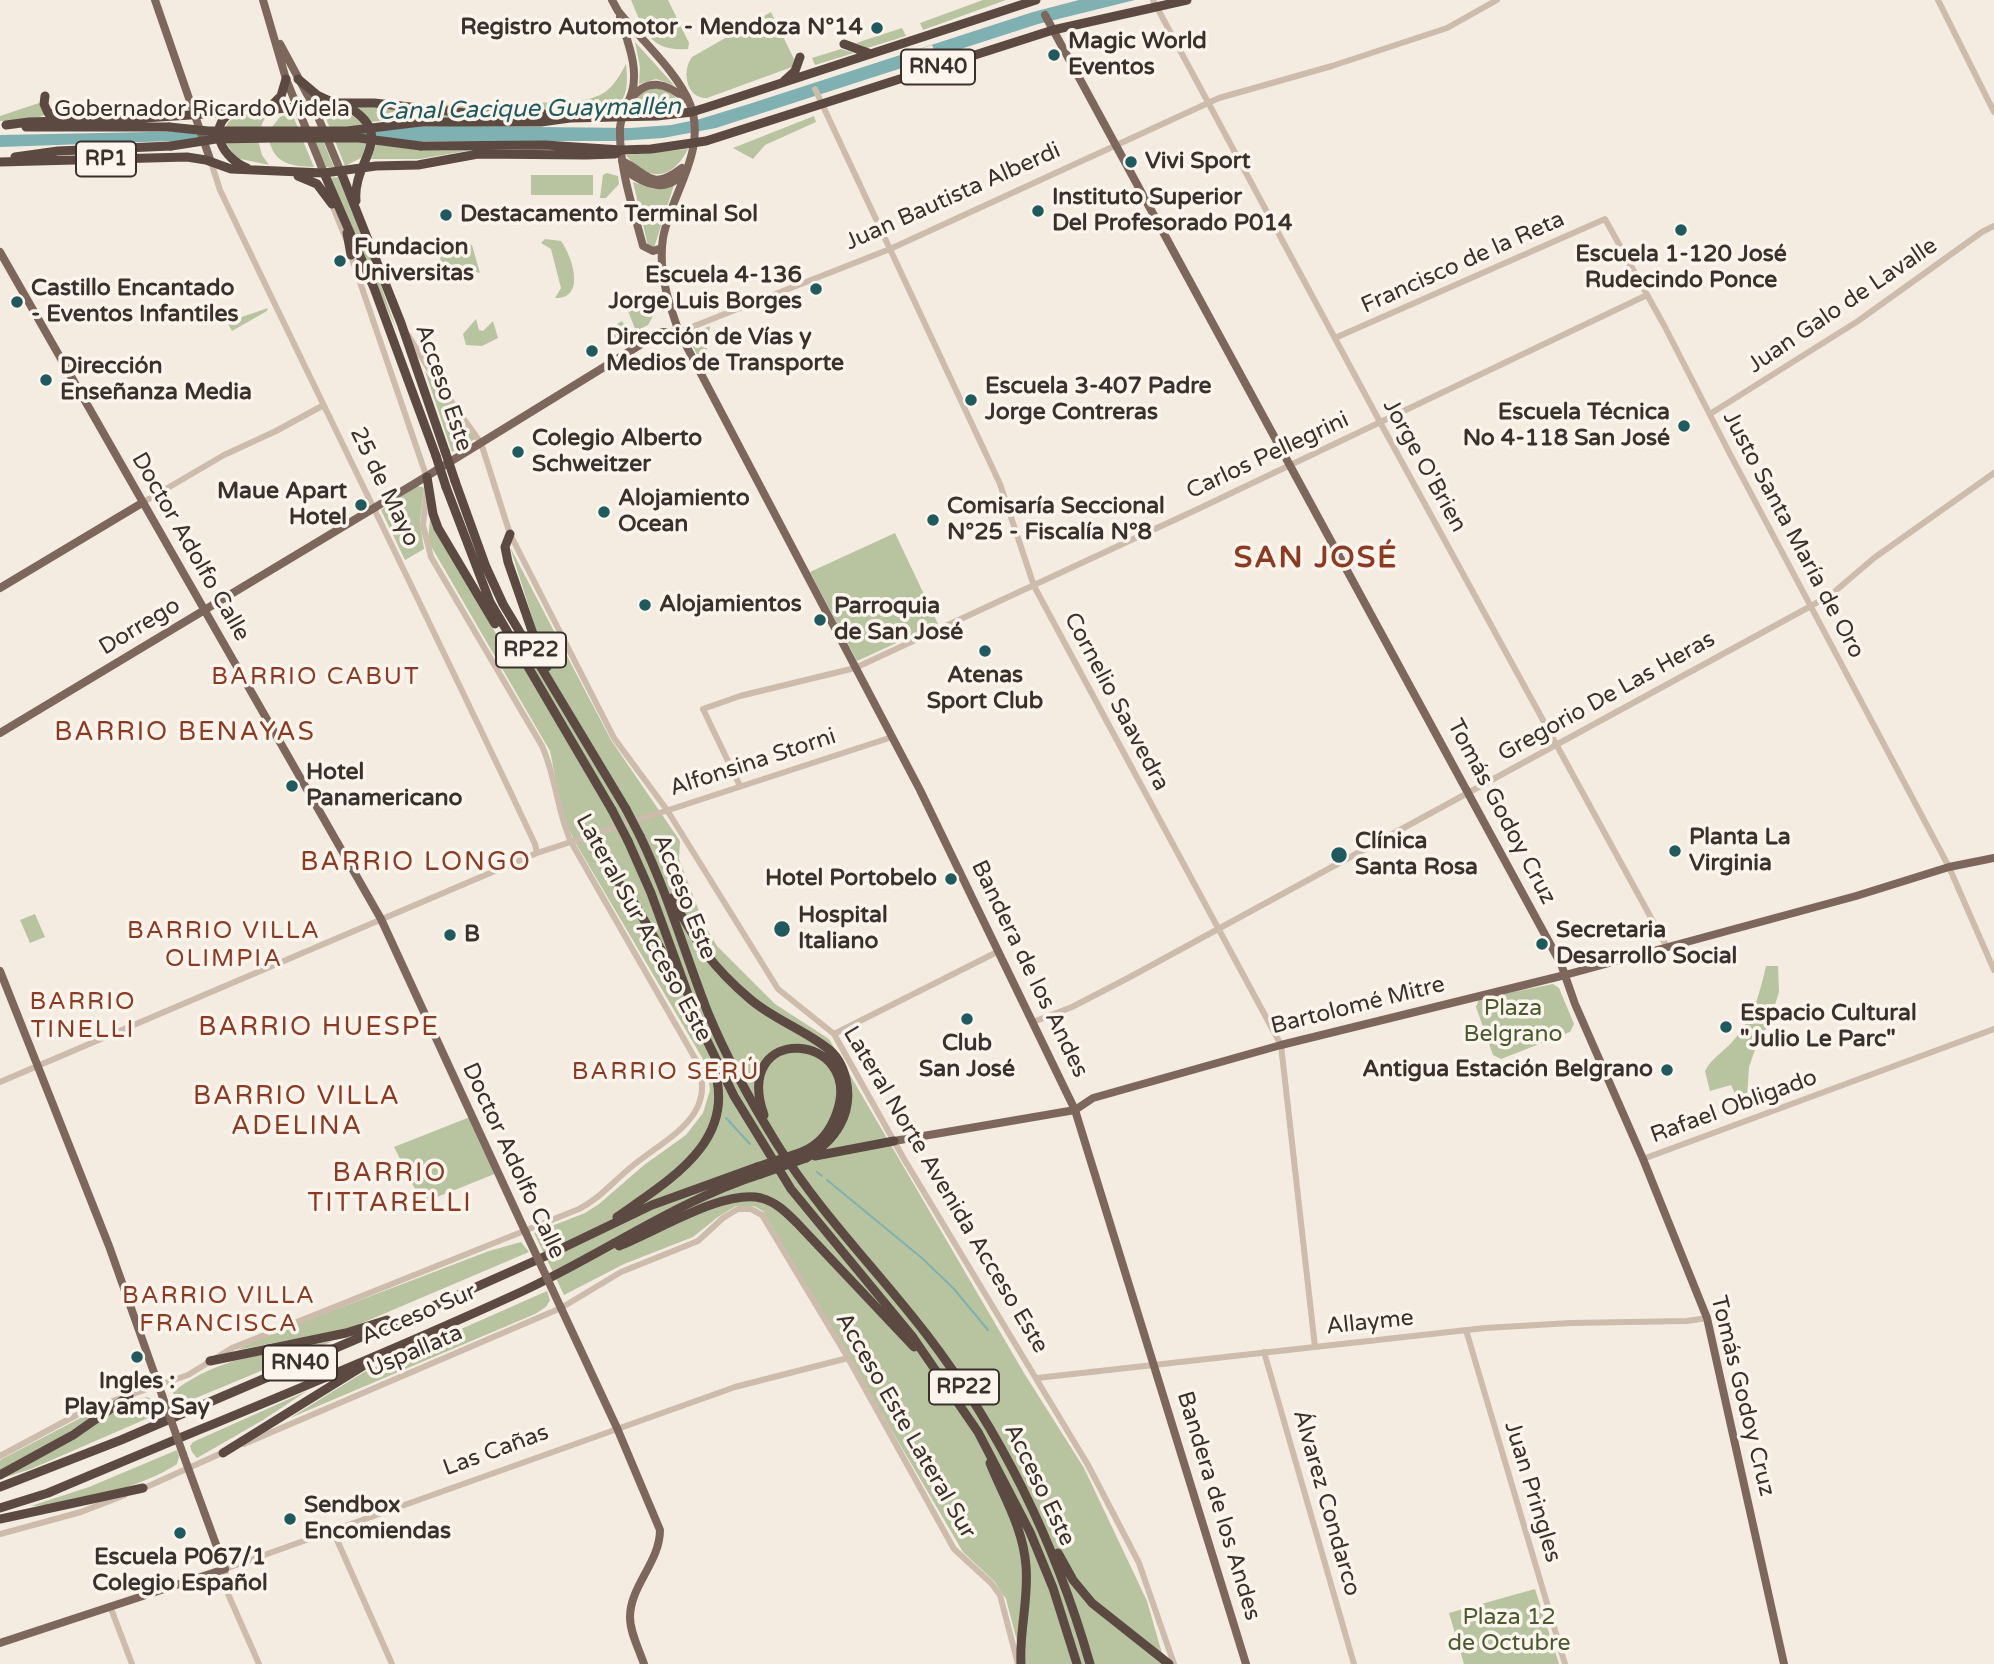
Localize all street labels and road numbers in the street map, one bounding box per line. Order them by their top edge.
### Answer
road number: RN40 [901,50,975,84]
street label: Gobernador Ricardo Videla [54,96,350,124]
street label: Juan Bautista Alberdi [841,137,1065,257]
road number: RP1 [76,142,136,176]
street label: Francisco de la Reta [1357,206,1569,320]
street label: Juan Galo de Lavalle [1743,232,1943,380]
street label: Acceso Este [408,321,478,455]
street label: Jorge O'Brien [1376,395,1472,537]
street label: Carlos Pellegrini [1182,406,1354,506]
street label: Justo Santa María de Oro [1716,407,1870,663]
street label: 25 de Mayo [343,423,425,551]
street label: Doctor Adolfo Calle [125,448,255,646]
street label: Dorrego [94,592,186,662]
street label: Cornelio Saavedra [1057,608,1175,796]
street label: Gregorio De Las Heras [1494,626,1720,768]
road number: RP22 [496,632,566,668]
street label: Tomás Godoy Cruz [1441,715,1561,909]
street label: Alfonsina Storni [666,723,840,803]
street label: Lateral Sur Acceso Este [569,809,717,1047]
street label: Acceso Este [646,830,722,964]
street label: Bandera de los Andes [964,856,1094,1082]
street label: Bartolomé Mitre [1268,971,1448,1041]
street label: Lateral Norte Avenida Acceso Este [836,1022,1054,1358]
street label: Doctor Adolfo Calle [455,1059,571,1263]
street label: Rafael Obligado [1647,1064,1821,1150]
street label: Acceso Sur [357,1278,481,1352]
street label: Tomás Godoy Cruz [1704,1293,1780,1499]
street label: Allayme [1325,1305,1415,1341]
street label: Acceso Este Lateral Sur [829,1308,981,1544]
street label: Uspallata [363,1319,467,1385]
road number: RN40 [263,1346,337,1380]
road number: RP22 [929,1370,999,1404]
street label: Bandera de los Andes [1170,1388,1266,1624]
street label: Álvarez Condarco [1286,1407,1366,1599]
street label: Juan Pringles [1497,1418,1567,1566]
street label: Las Cañas [440,1419,552,1483]
street label: Acceso Este [998,1419,1080,1551]

